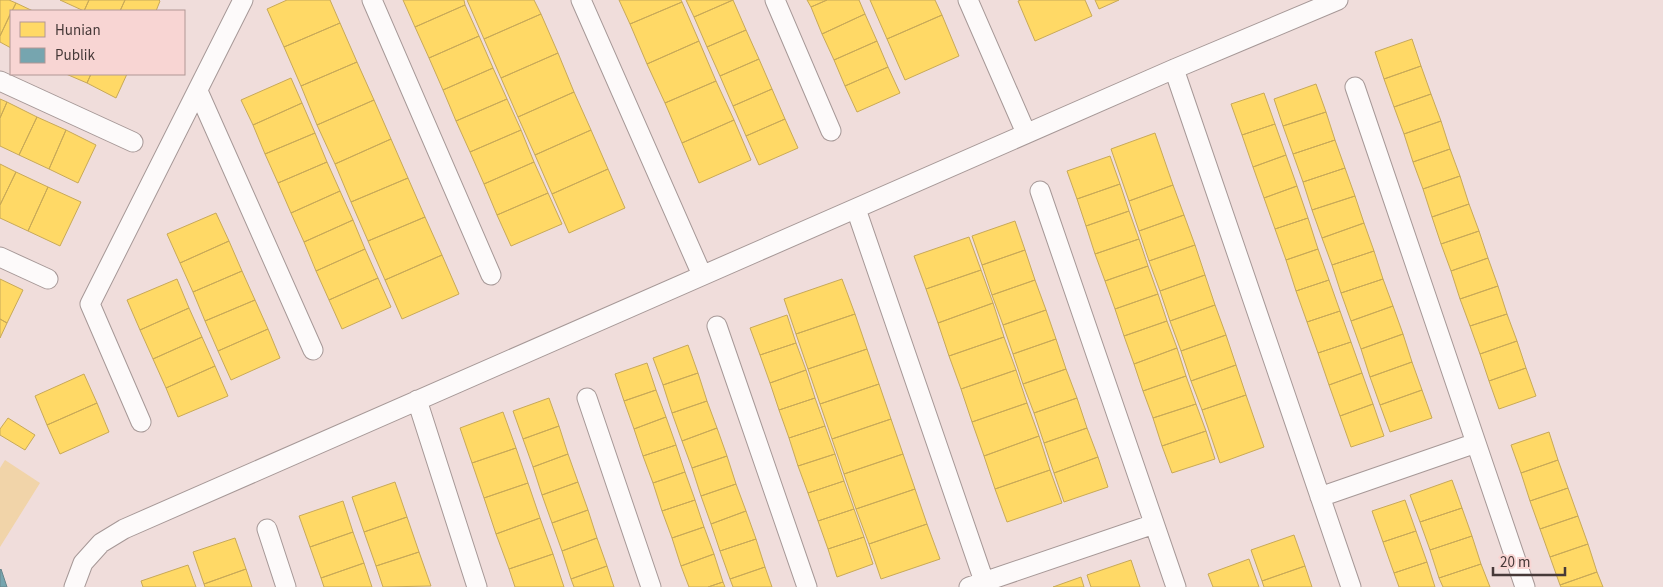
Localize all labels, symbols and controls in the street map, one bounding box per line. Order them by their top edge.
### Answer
legend [10,10,185,75]
text: Hunian [55,20,101,41]
text: Publik [55,45,95,66]
scale bar [1493,544,1566,576]
text: 20 m [1500,552,1530,573]

